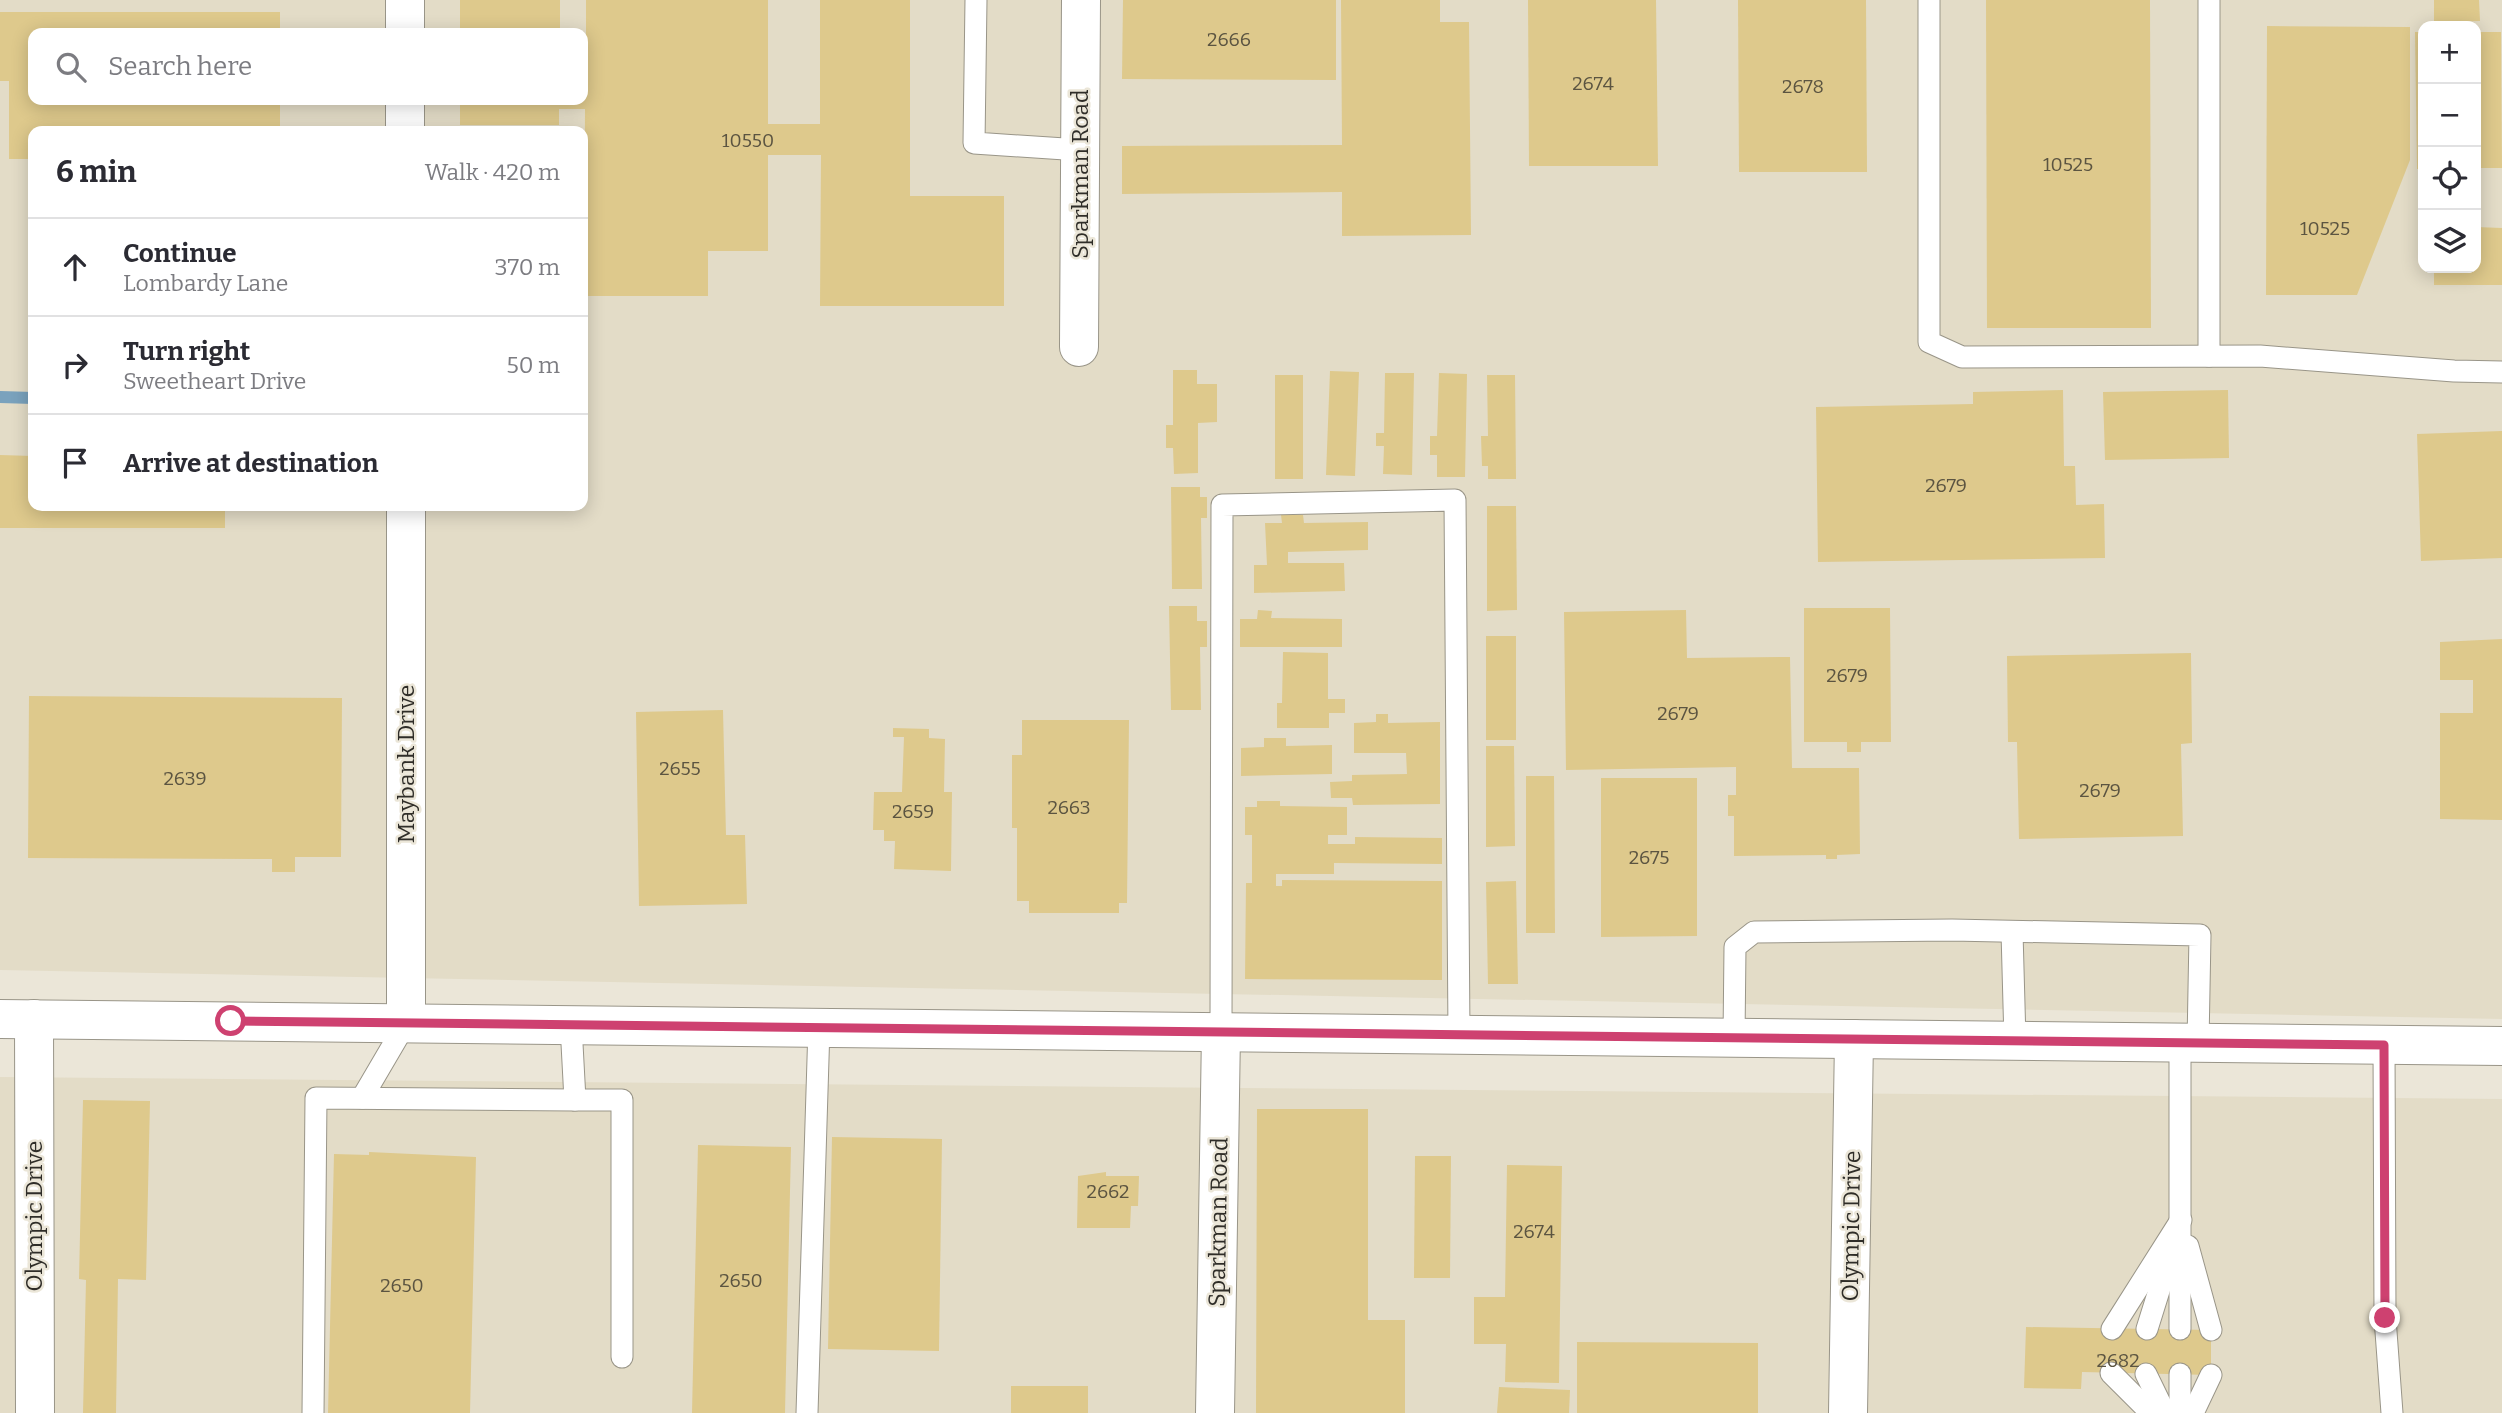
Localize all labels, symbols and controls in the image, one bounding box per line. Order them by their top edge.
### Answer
map controls [2418,21,2481,273]
button: + [2418,21,2481,84]
search box [28,28,588,105]
house number: 2666 [1207,28,1251,51]
icon: search [52,48,90,86]
text: Search here [108,51,252,82]
house number: 2674 [1572,72,1614,95]
house number: 2678 [1782,75,1824,98]
button: − [2418,84,2481,147]
street label: Sparkman Road [1066,89,1094,259]
house number: 10550 [722,129,774,152]
button: locate [2418,147,2481,210]
house number: 10525 [2043,153,2093,176]
text: 6 min [56,154,137,190]
text: Walk · 420 m [425,158,560,186]
button: layers [2418,210,2481,273]
house number: 10525 [2300,217,2350,240]
text: Continue [123,238,237,269]
icon: ahead [56,248,94,286]
text: 370 m [494,253,560,281]
text: Lombardy Lane [123,269,288,297]
text: Turn right [123,336,250,367]
icon: right [56,346,94,384]
text: 50 m [506,351,560,379]
text: Sweetheart Drive [123,367,306,395]
icon: arrive [56,444,94,482]
text: Arrive at destination [123,448,378,479]
house number: 2679 [1925,474,1967,497]
house number: 2679 [1826,664,1868,687]
street label: Maybank Drive [392,685,420,843]
house number: 2679 [1657,702,1699,725]
house number: 2655 [659,757,701,780]
house number: 2639 [163,767,207,790]
house number: 2679 [2079,779,2121,802]
house number: 2663 [1047,796,1091,819]
house number: 2659 [892,800,934,823]
house number: 2675 [1629,846,1669,869]
route start [215,1005,246,1036]
street label: Sparkman Road [1203,1137,1233,1307]
street label: Olympic Drive [20,1141,48,1291]
street label: Olympic Drive [1836,1150,1866,1302]
house number: 2662 [1087,1180,1129,1203]
house number: 2674 [1513,1220,1555,1243]
house number: 2650 [719,1269,763,1292]
house number: 2650 [380,1274,424,1297]
route end [2369,1302,2400,1333]
house number: 2682 [2096,1349,2140,1372]

